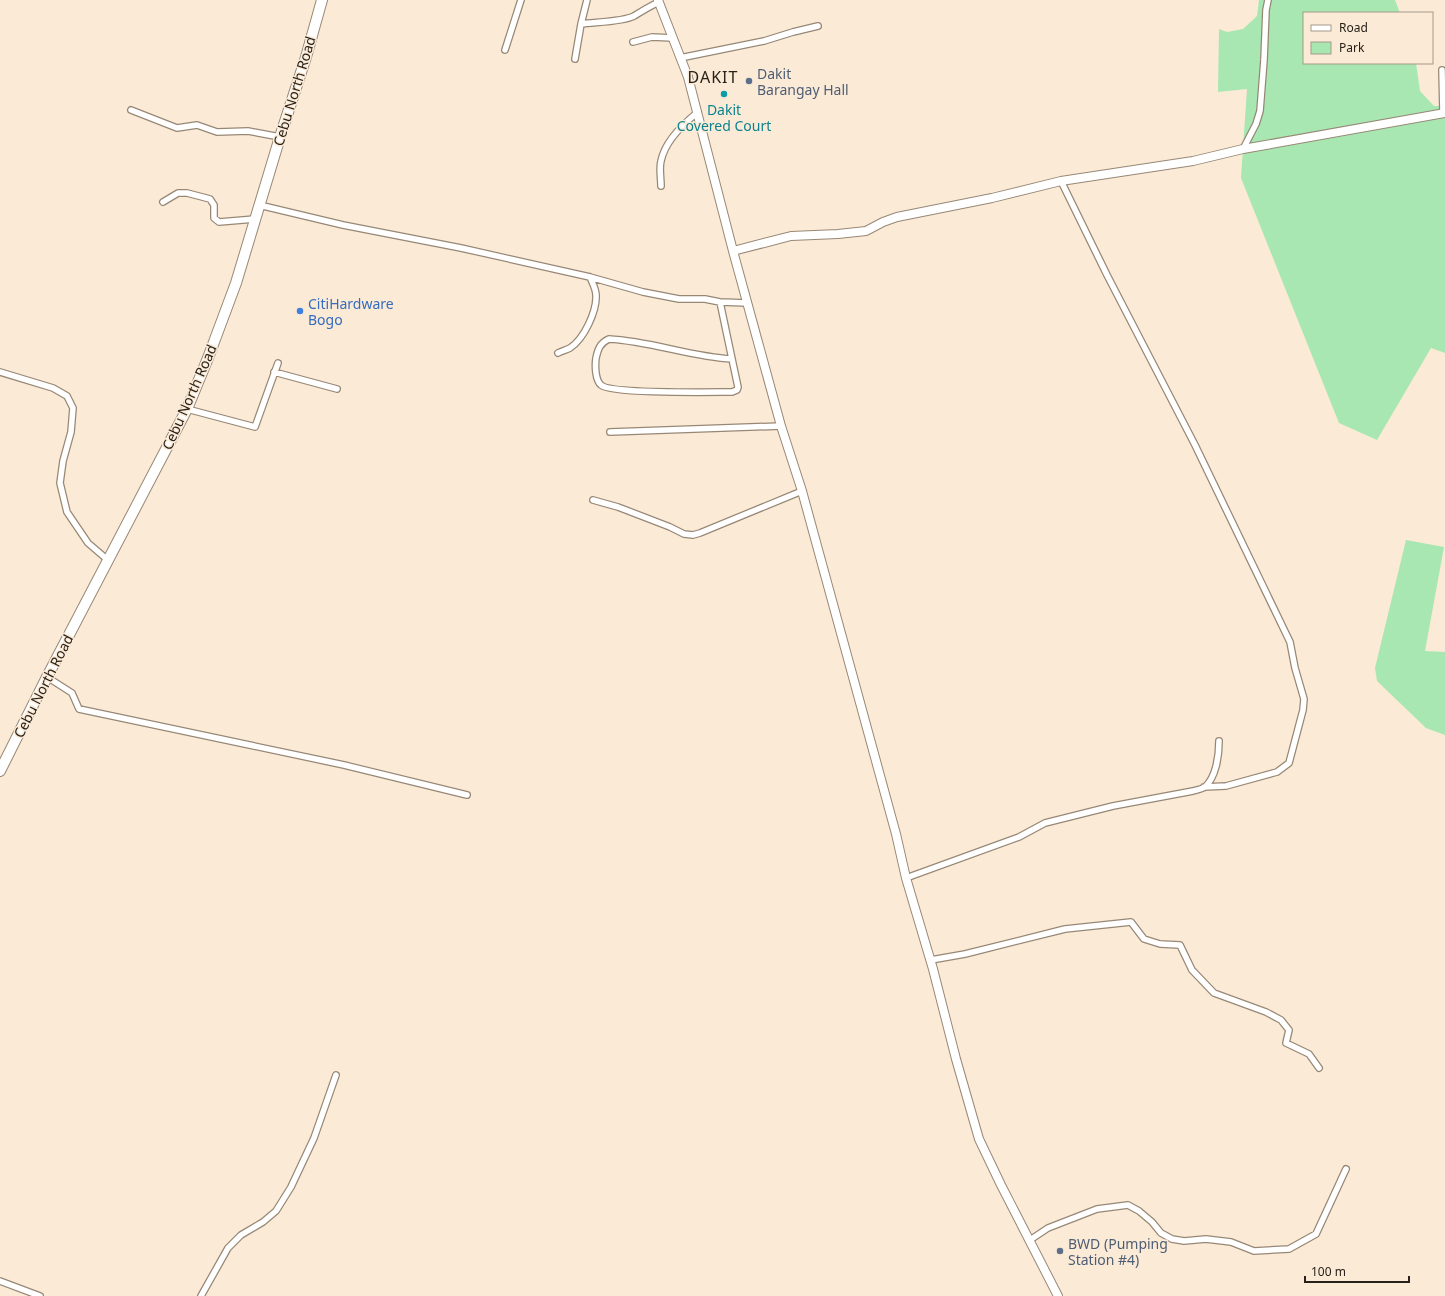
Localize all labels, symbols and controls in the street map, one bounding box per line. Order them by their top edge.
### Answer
legend [1303,12,1433,64]
text: Road [1339,19,1368,36]
street label: Cebu North Road [268,34,320,148]
text: Park [1339,39,1365,56]
place label: Dakit Barangay Hall [757,64,849,99]
district label: DAKIT [688,66,738,88]
marker: Dakit Barangay Hall [744,76,754,86]
marker: Dakit Covered Court [719,89,729,99]
place label: Dakit Covered Court [677,100,771,135]
place label: CitiHardware Bogo [308,294,394,329]
marker: CitiHardware Bogo [295,306,305,316]
street label: Cebu North Road [157,341,221,453]
street label: Cebu North Road [9,631,77,741]
place label: BWD (Pumping Station #4) [1068,1234,1168,1269]
marker: BWD (Pumping Station #4) [1055,1246,1065,1256]
scale bar [1305,1258,1409,1284]
text: 100 m [1311,1263,1346,1280]

